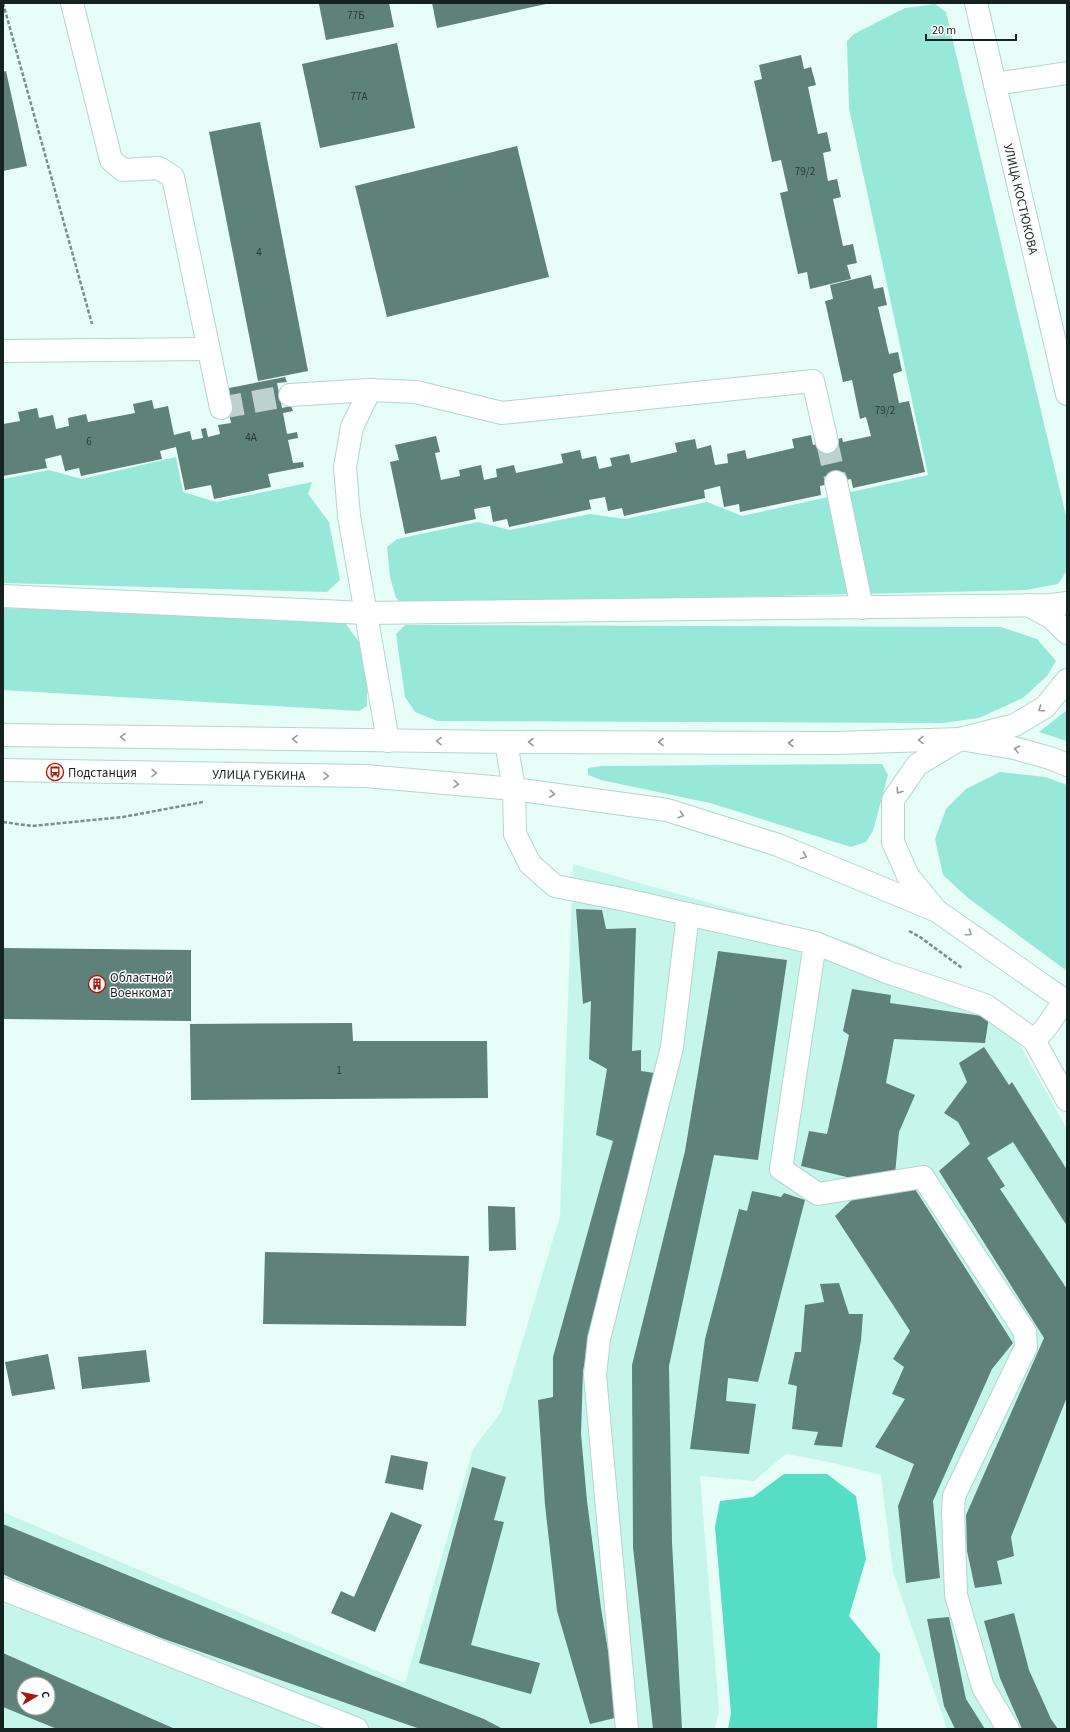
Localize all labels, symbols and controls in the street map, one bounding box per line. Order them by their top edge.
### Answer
house number: 77Б [347,8,365,23]
scale bar [926,16,1016,42]
text: 20 m [932,22,956,39]
house number: 77А [351,89,367,104]
street label: УЛИЦА КОСТЮКОВА [999,142,1042,257]
house number: 79/2 [795,164,815,179]
house number: 4 [256,245,262,260]
house number: 79/2 [875,403,895,418]
house number: 4А [245,430,257,445]
house number: 6 [86,434,92,449]
one-way arrow [1039,704,1046,711]
one-way arrow [120,733,126,741]
one-way arrow [292,735,298,743]
one-way arrow [918,736,924,744]
one-way arrow [436,737,442,746]
one-way arrow [528,738,534,746]
one-way arrow [658,738,664,746]
one-way arrow [788,739,794,747]
one-way arrow [1013,745,1020,753]
bus stop icon: Подстанция [45,762,65,782]
place label: Подстанция [68,764,137,782]
street label: УЛИЦА ГУБКИНА [212,765,307,785]
one-way arrow [151,769,157,777]
one-way arrow [323,771,329,780]
one-way arrow [453,779,459,788]
one-way arrow [896,787,904,794]
one-way arrow [549,789,555,798]
one-way arrow [677,810,684,818]
one-way arrow [799,851,807,859]
one-way arrow [965,928,972,936]
place label: Областной Военкомат [110,969,173,1002]
building icon: Областной Военкомат [87,974,107,994]
house number: 1 [336,1063,342,1078]
north arrow [16,1676,56,1716]
text: С [37,1690,53,1699]

